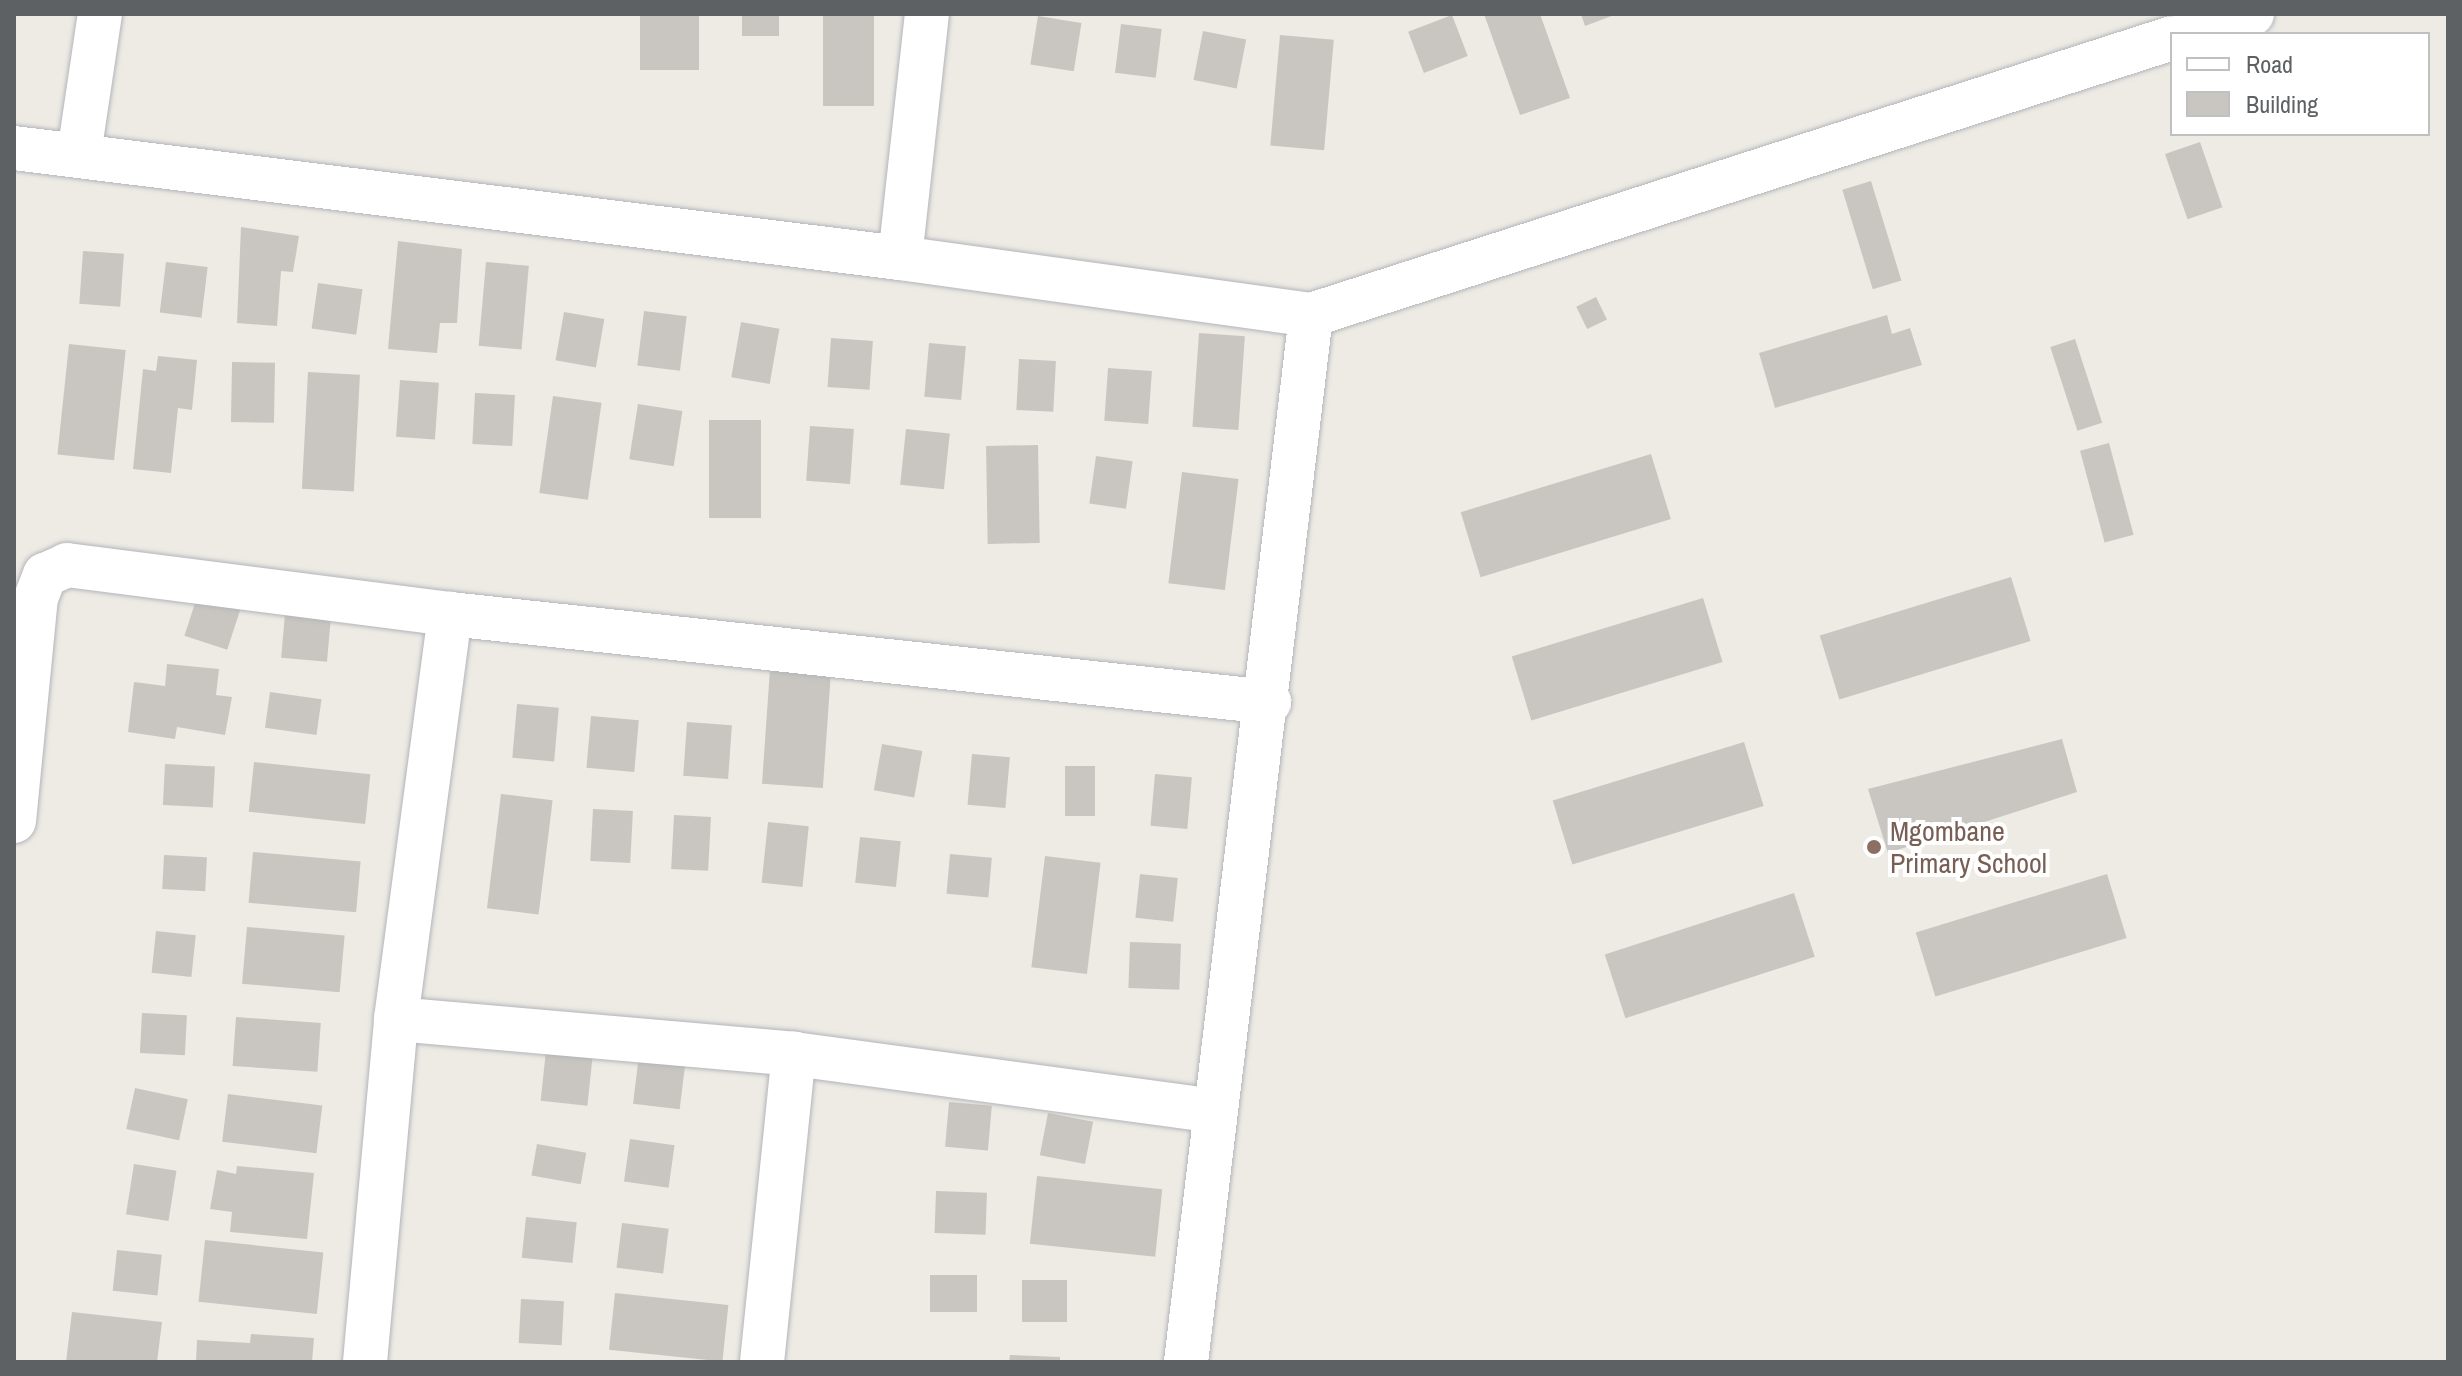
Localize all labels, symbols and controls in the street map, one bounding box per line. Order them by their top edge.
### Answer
legend [2170,32,2430,136]
text: Road [2246,48,2293,80]
text: Building [2246,88,2318,120]
place label: Mgombane Primary School [1890,814,2047,880]
marker: Mgombane Primary School [1865,838,1883,856]

